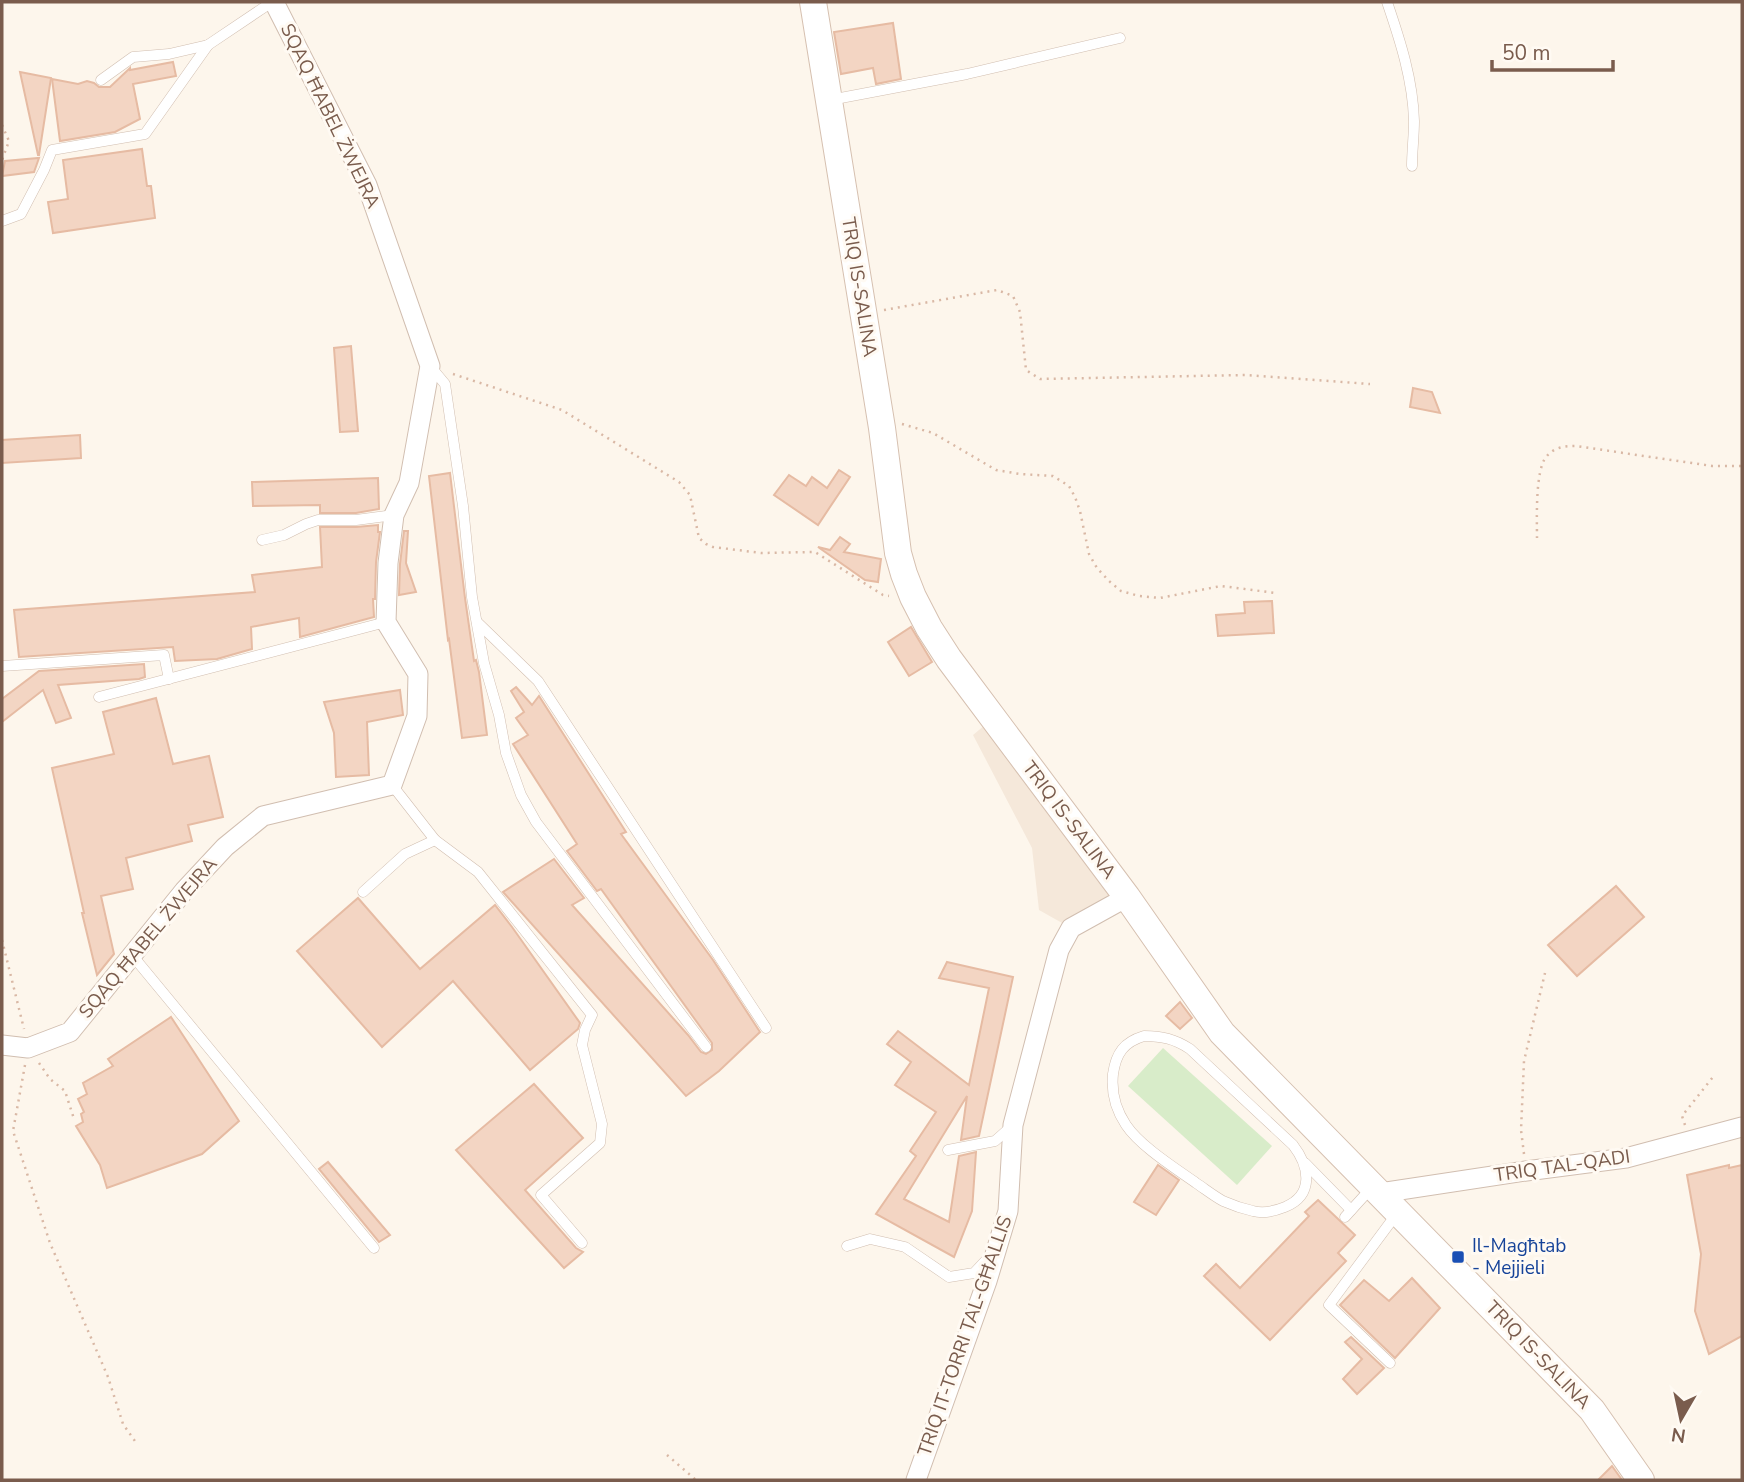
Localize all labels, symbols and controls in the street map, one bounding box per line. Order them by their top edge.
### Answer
street label: SQAQ ĦABEL ŻWEJRA [274,19,386,213]
scale bar [1492,28,1613,72]
text: 50 m [1502,39,1551,67]
street label: TRIQ IS-SALINA [835,215,883,359]
street label: TRIQ IS-SALINA [1016,756,1122,884]
street label: SQAQ ĦABEL ŻWEJRA [73,852,223,1024]
street label: TRIQ TAL-QADI [1492,1144,1632,1188]
street label: TRIQ IT-TORRI TAL-GĦALLIS [912,1212,1018,1460]
place label: Il-Magħtab - Mejjieli [1472,1233,1566,1281]
marker: Il-Magħtab - Mejjieli [1450,1249,1466,1265]
street label: TRIQ IS-SALINA [1480,1295,1597,1415]
north arrow [1646,1384,1716,1454]
text: N [1669,1421,1688,1449]

